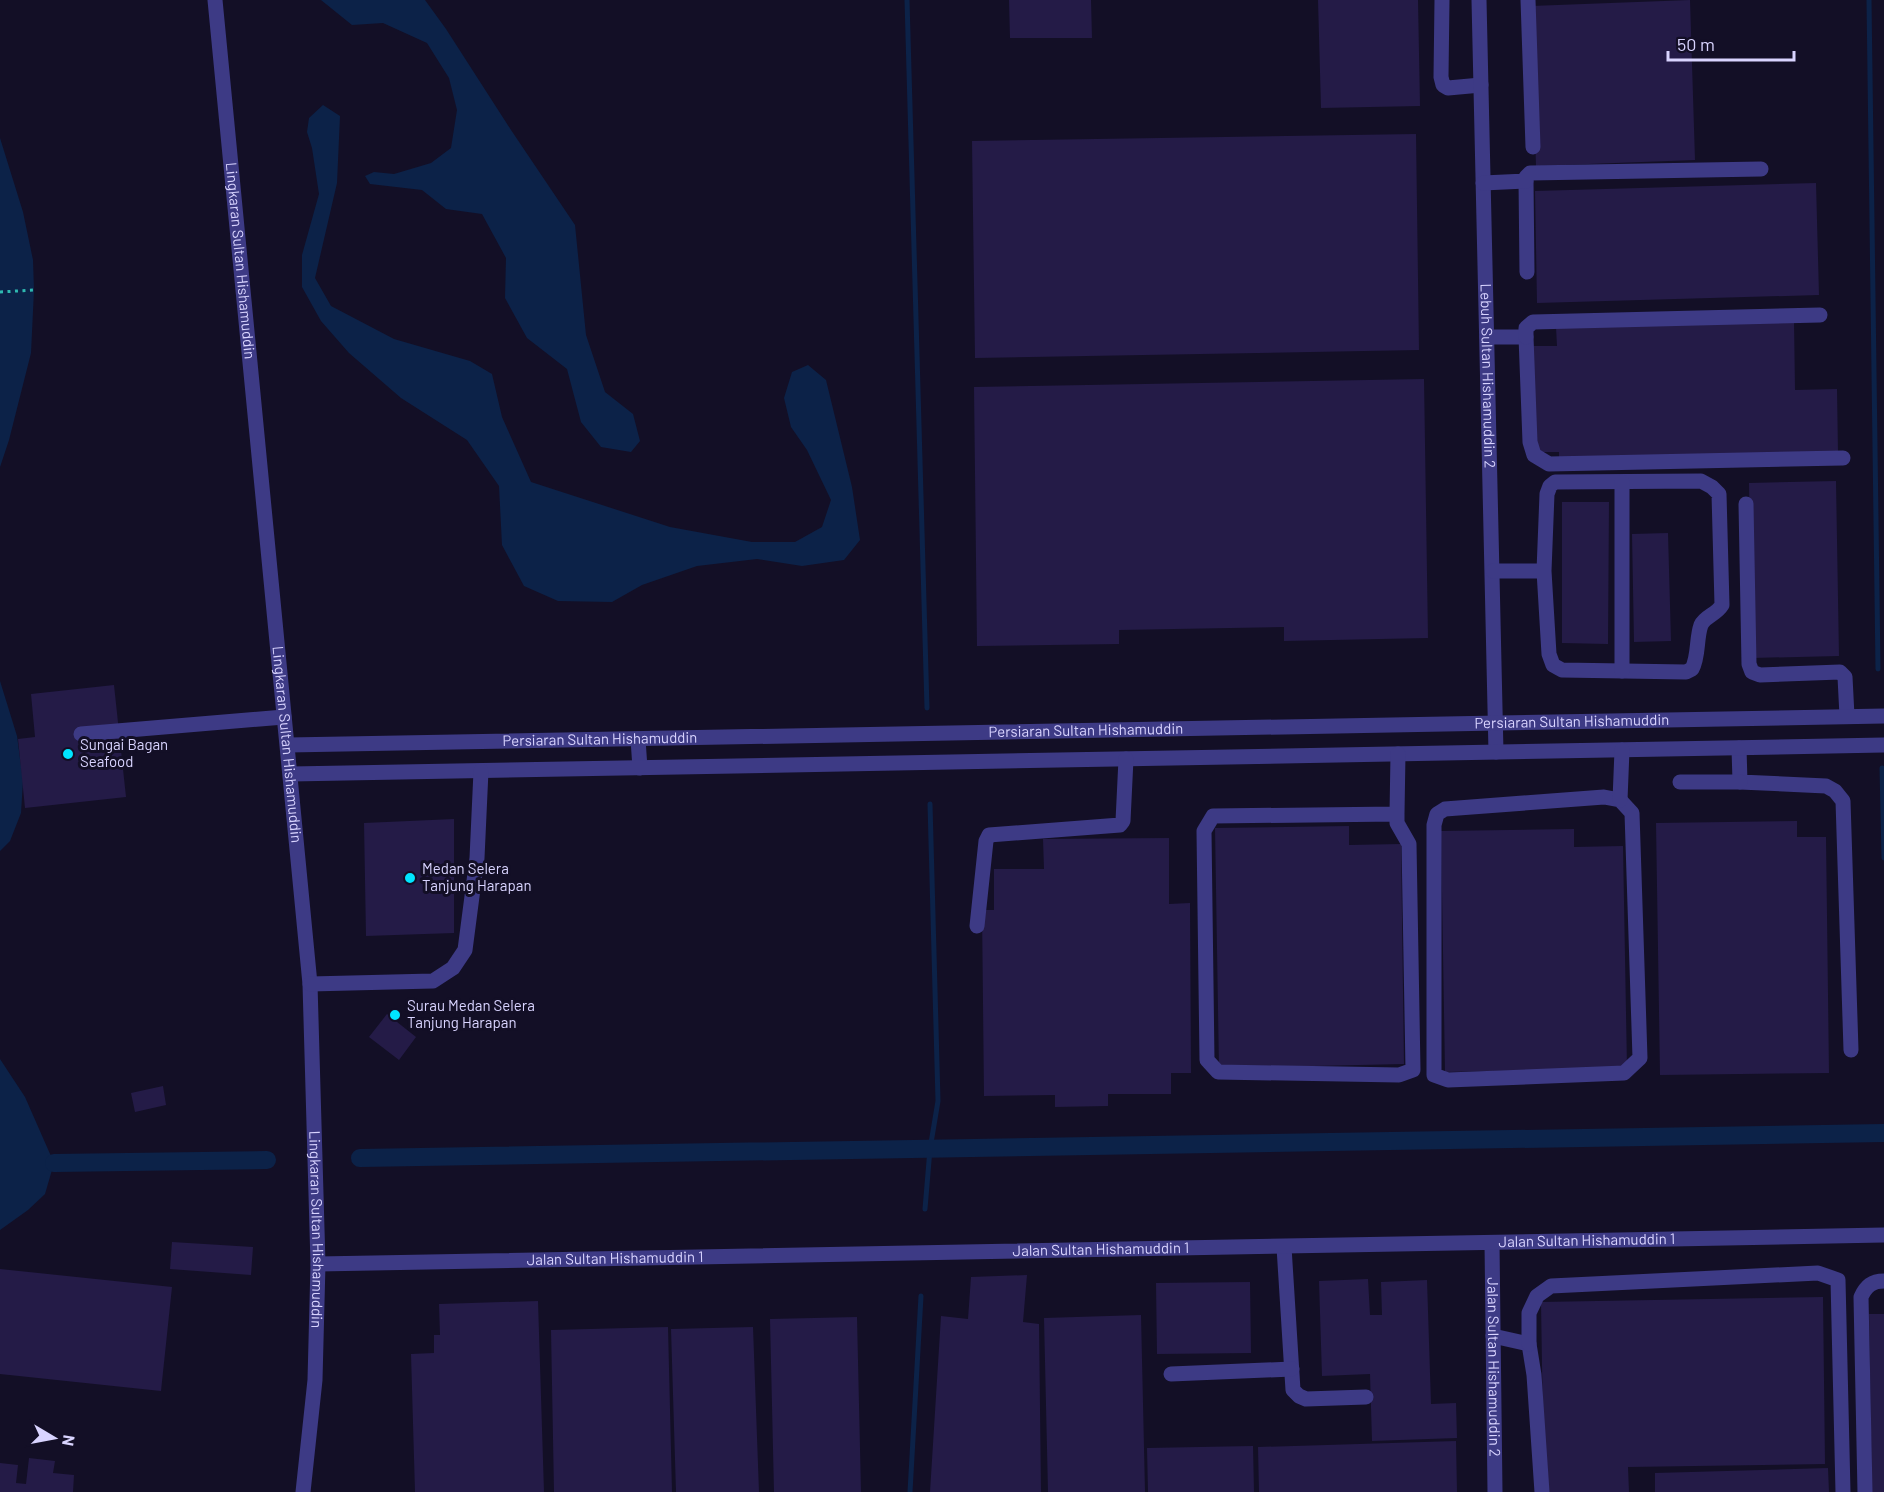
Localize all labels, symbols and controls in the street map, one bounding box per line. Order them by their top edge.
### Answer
scale bar [1668,24,1794,62]
text: 50 m [1677,33,1715,55]
street label: Lingkaran Sultan Hishamuddin [223,161,260,360]
street label: Lebuh Sultan Hishamuddin 2 [1477,283,1500,468]
street label: Lingkaran Sultan Hishamuddin [269,645,306,844]
street label: Persiaran Sultan Hishamuddin [1474,710,1669,731]
street label: Persiaran Sultan Hishamuddin [988,719,1183,740]
street label: Persiaran Sultan Hishamuddin [502,728,698,749]
place label: Sungai Bagan Seafood [80,735,168,770]
marker: Sungai Bagan Seafood [61,747,75,761]
place label: Medan Selera Tanjung Harapan [422,859,532,894]
marker: Medan Selera Tanjung Harapan [403,871,417,885]
place label: Surau Medan Selera Tanjung Harapan [407,996,535,1031]
marker: Surau Medan Selera Tanjung Harapan [388,1008,402,1022]
street label: Lingkaran Sultan Hishamuddin [306,1130,328,1328]
street label: Jalan Sultan Hishamuddin 1 [1498,1229,1675,1250]
street label: Jalan Sultan Hishamuddin 1 [1012,1238,1189,1259]
street label: Jalan Sultan Hishamuddin 1 [526,1247,703,1268]
street label: Jalan Sultan Hishamuddin 2 [1484,1277,1505,1457]
north arrow [24,1408,84,1468]
text: N [59,1434,80,1448]

